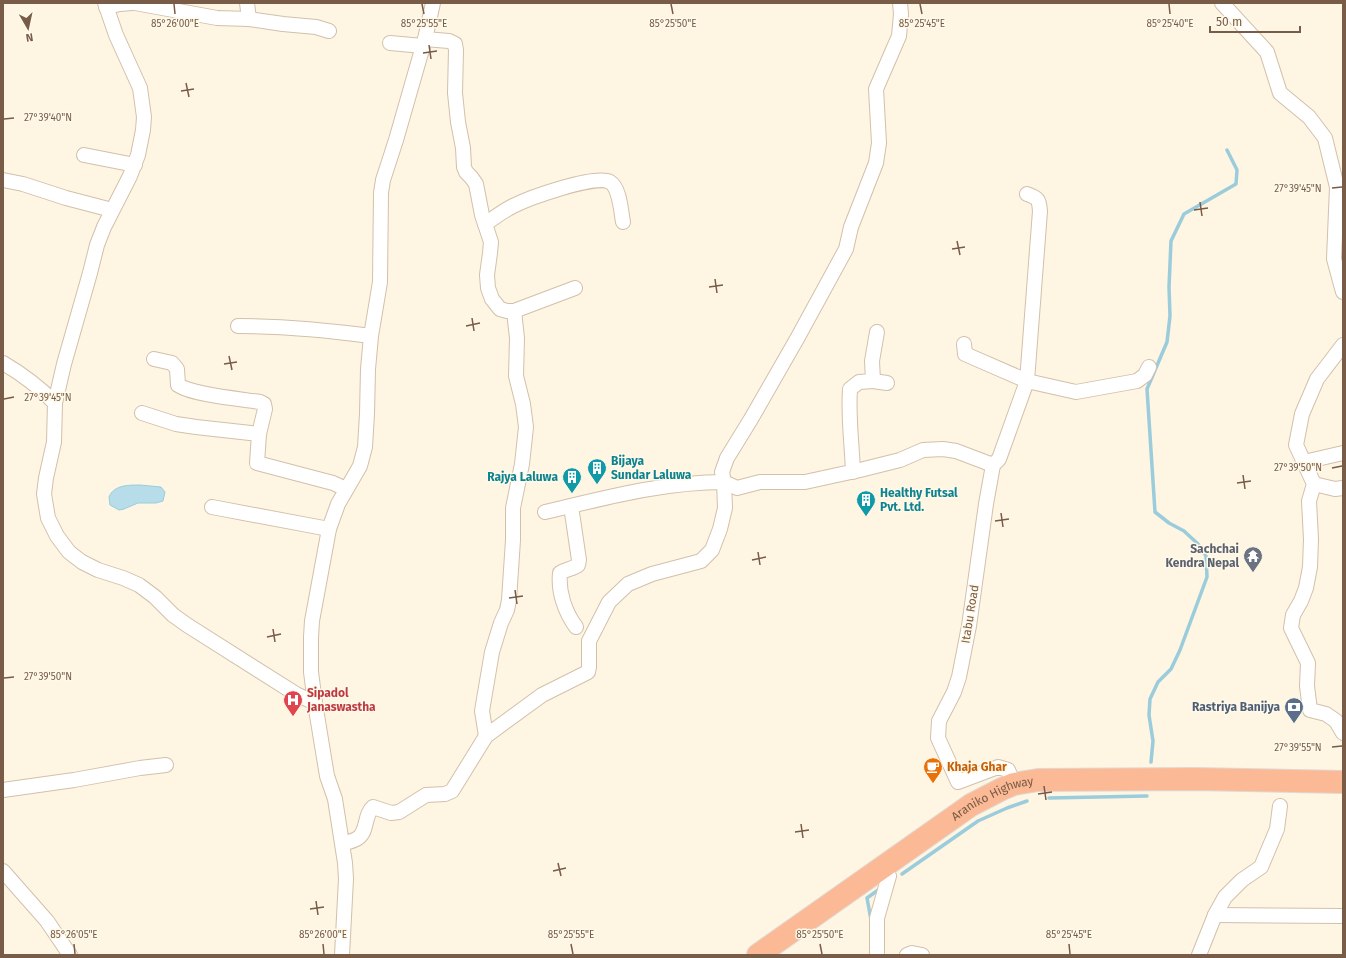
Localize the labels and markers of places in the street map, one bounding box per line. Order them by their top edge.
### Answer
place label: Bijaya Sundar Laluwa [611,454,692,482]
building icon: Bijaya Sundar Laluwa [586,457,608,485]
building icon: Rajya Laluwa [561,466,583,494]
place label: Rajya Laluwa [487,470,558,484]
place label: Healthy Futsal Pvt. Ltd. [880,486,958,514]
building icon: Healthy Futsal Pvt. Ltd. [855,489,877,517]
place label: Sachchai Kendra Nepal [1165,542,1239,570]
temple icon: Sachchai Kendra Nepal [1242,545,1264,573]
place label: Sipadol Janaswastha [306,686,376,714]
hospital icon: Sipadol Janaswastha [282,689,304,717]
bank icon: Rastriya Banijya [1283,696,1305,724]
place label: Rastriya Banijya [1192,700,1280,714]
cafe icon: Khaja Ghar [922,756,944,784]
place label: Khaja Ghar [947,760,1007,774]

